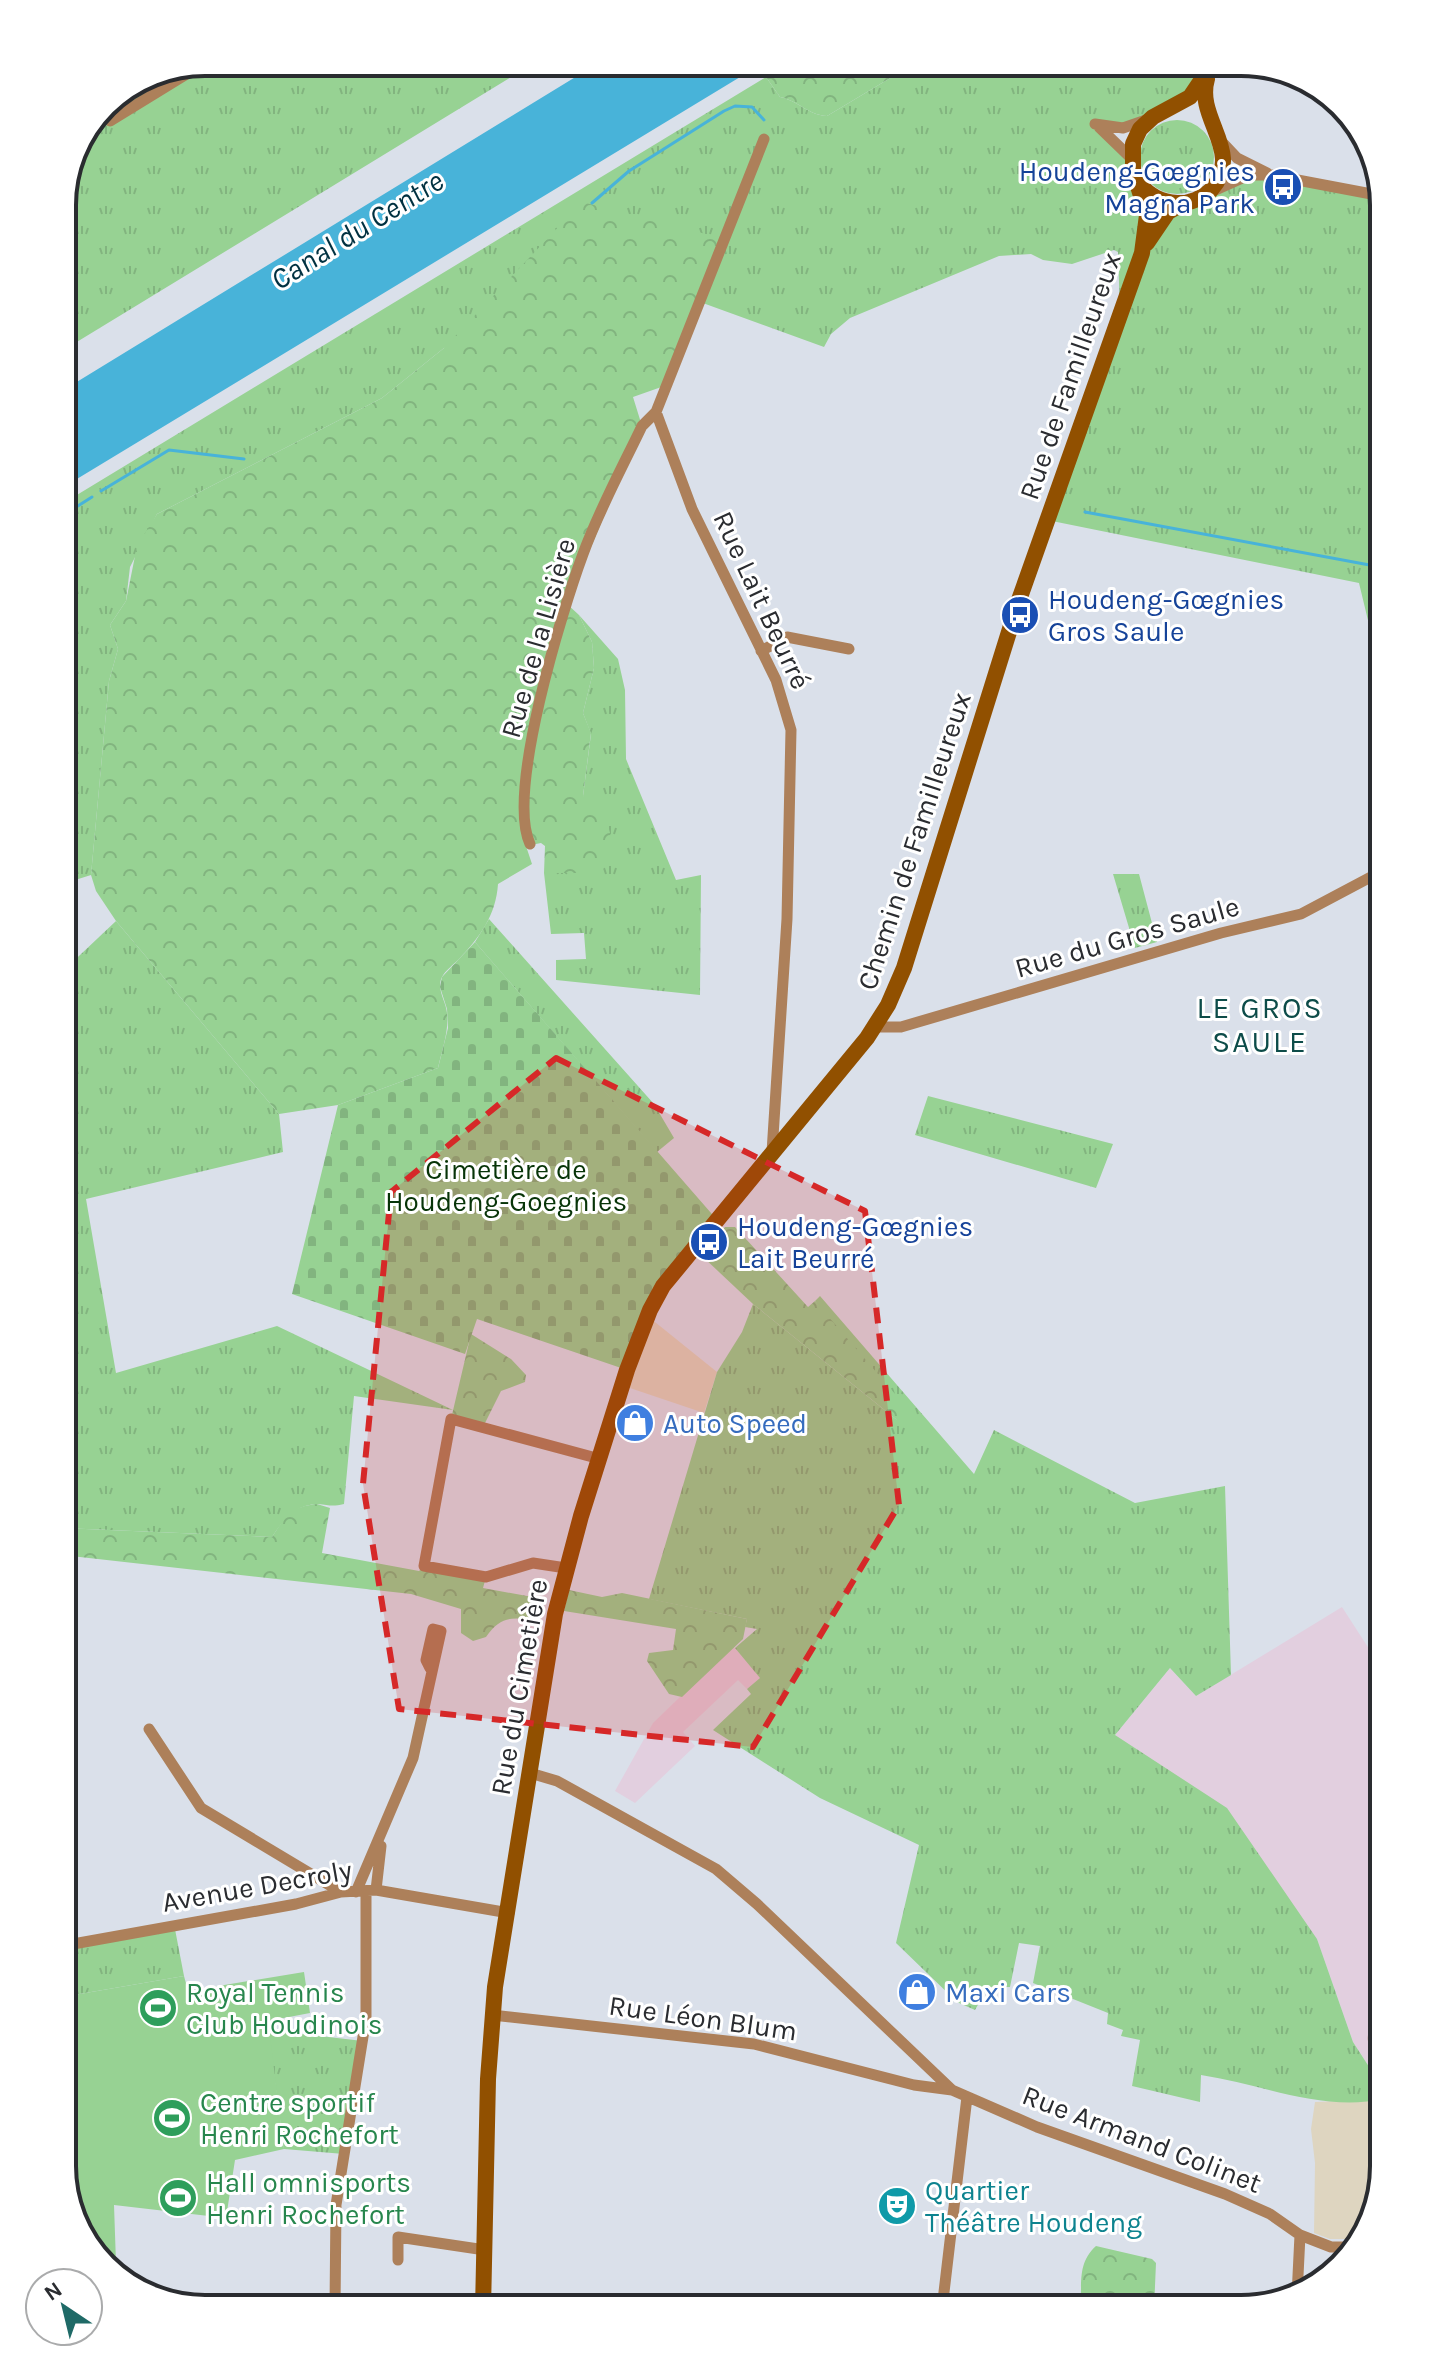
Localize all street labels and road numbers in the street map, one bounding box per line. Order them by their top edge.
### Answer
street label: Rue de Familleureux [1012,248,1128,504]
street label: Rue Lait Beurré [706,506,818,694]
street label: Rue de la Lisière [494,534,582,742]
street label: Chemin de Familleureux [850,688,978,994]
street label: Rue du Gros Saule [1011,889,1243,985]
street label: Rue du Cimetière [484,1576,554,1798]
street label: Avenue Decroly [159,1853,355,1919]
street label: Rue Léon Blum [607,1988,799,2048]
street label: Rue Armand Colinet [1018,2078,1266,2200]

